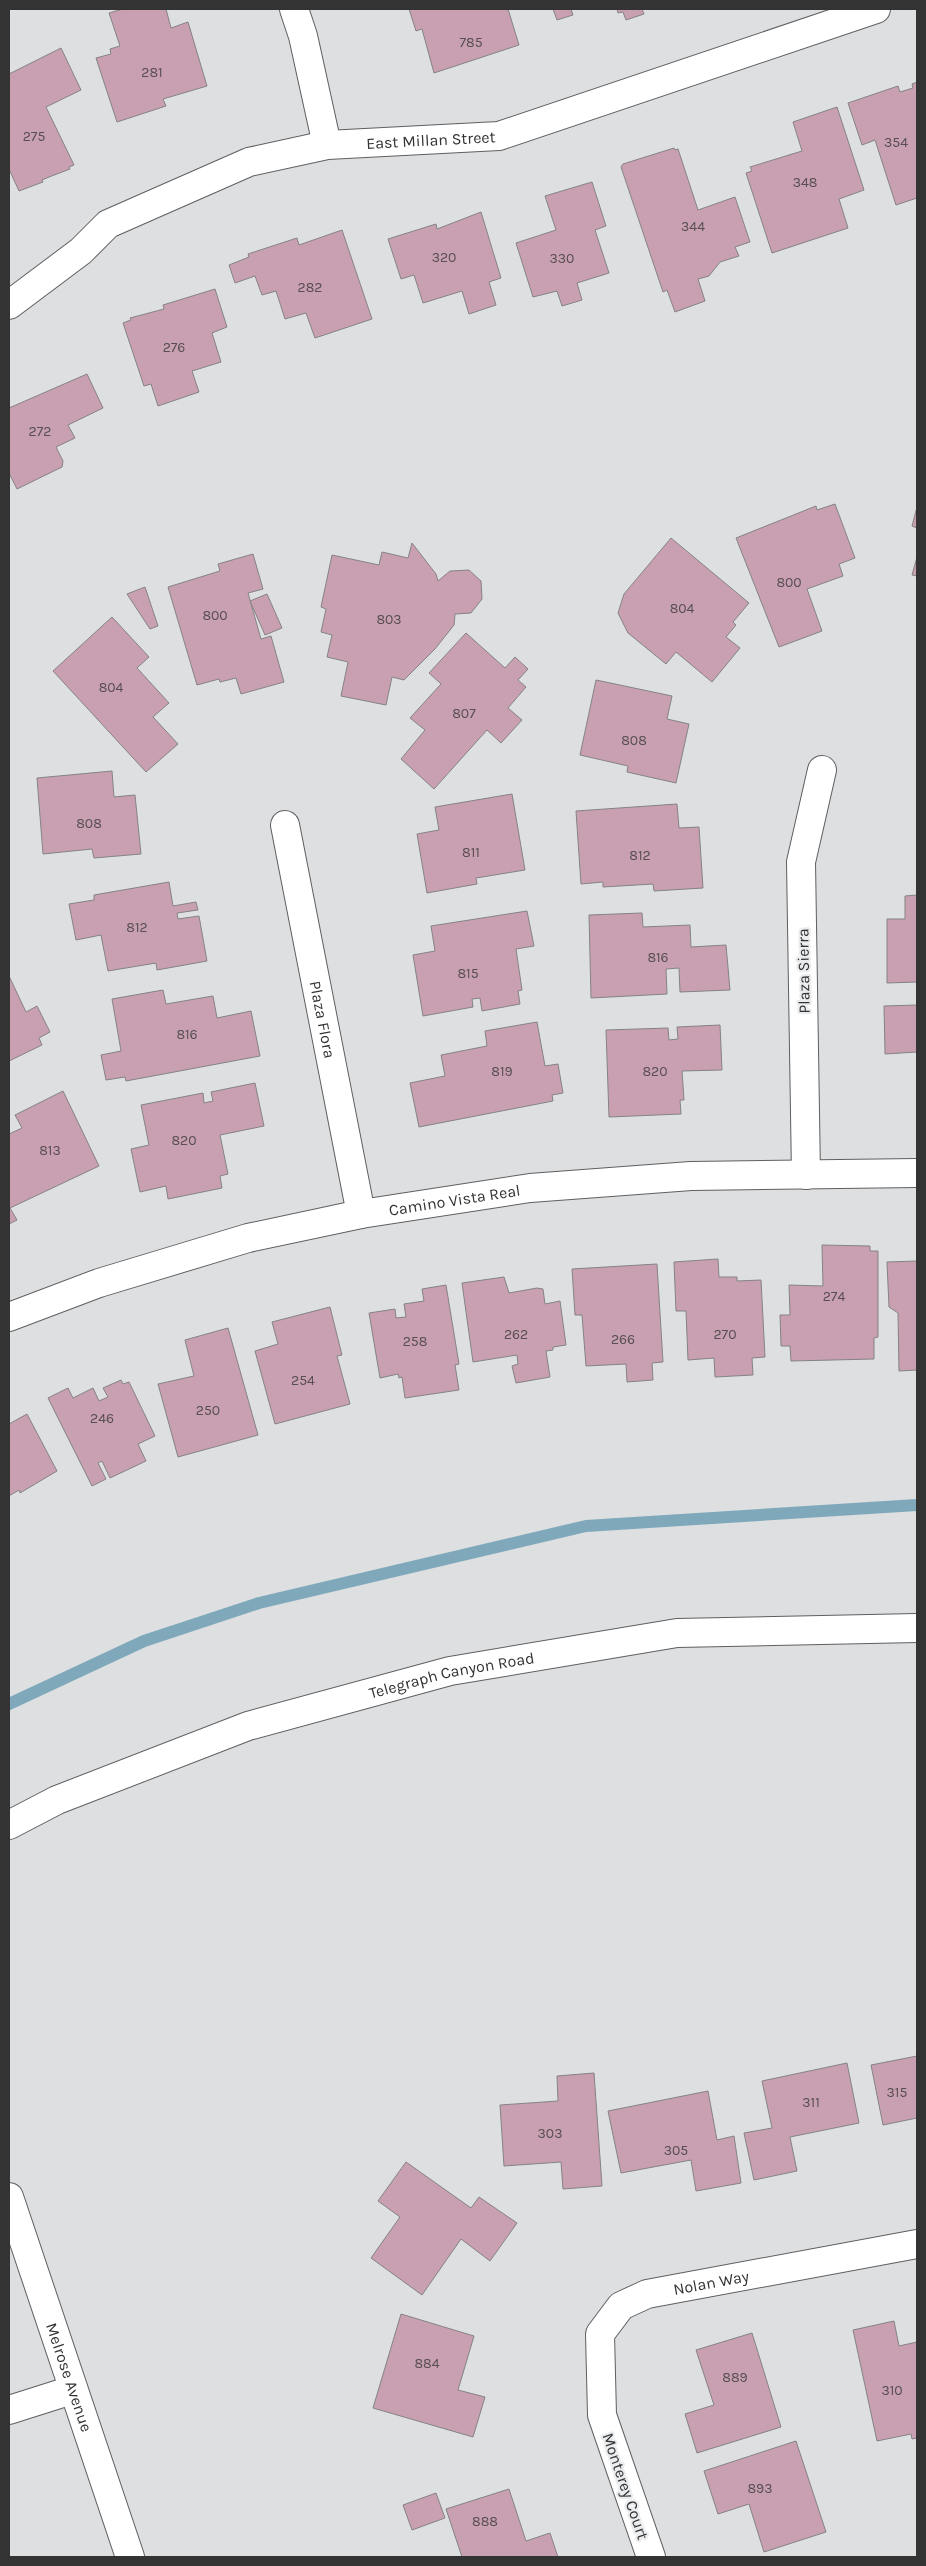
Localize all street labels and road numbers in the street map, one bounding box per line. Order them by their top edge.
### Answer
street label: East Millan Street [366,127,496,153]
street label: Plaza Sierra [793,928,814,1014]
street label: Plaza Flora [306,979,339,1060]
street label: Camino Vista Real [388,1181,522,1220]
street label: Telegraph Canyon Road [367,1648,536,1703]
street label: Nolan Way [672,2266,751,2299]
street label: Melrose Avenue [42,2320,96,2434]
street label: Monterey Court [598,2430,653,2542]

